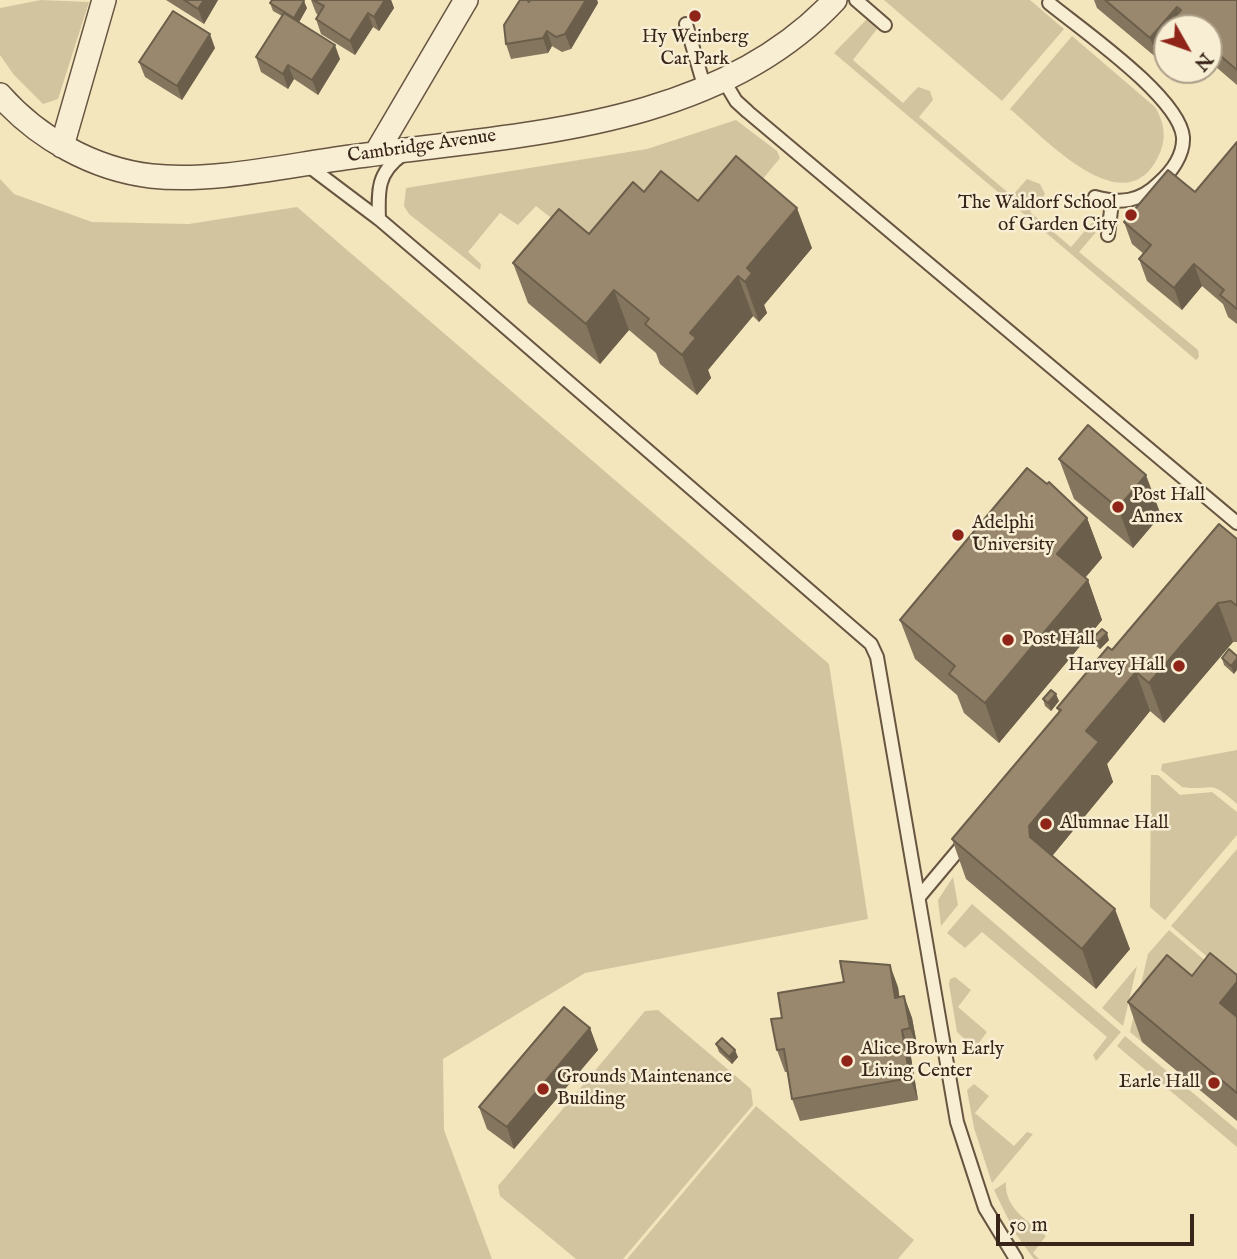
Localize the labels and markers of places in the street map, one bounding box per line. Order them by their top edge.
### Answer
marker: Hy Weinberg Car Park [687,8,703,24]
place label: Hy Weinberg Car Park [642,27,748,71]
place label: The Waldorf School of Garden City [958,193,1117,237]
marker: The Waldorf School of Garden City [1123,207,1139,223]
place label: Post Hall Annex [1132,485,1205,529]
marker: Post Hall Annex [1110,499,1126,515]
place label: Adelphi University [972,513,1054,557]
marker: Adelphi University [950,527,966,543]
place label: Post Hall [1022,629,1095,651]
marker: Post Hall [1000,632,1016,648]
place label: Harvey Hall [1068,655,1165,677]
marker: Harvey Hall [1171,658,1187,674]
place label: Alumnae Hall [1060,813,1169,835]
marker: Alumnae Hall [1038,816,1054,832]
place label: Alice Brown Early Living Center [861,1039,1004,1083]
marker: Alice Brown Early Living Center [839,1053,855,1069]
place label: Grounds Maintenance Building [557,1067,732,1111]
place label: Earle Hall [1119,1072,1200,1094]
marker: Earle Hall [1206,1075,1222,1091]
marker: Grounds Maintenance Building [535,1081,551,1097]

